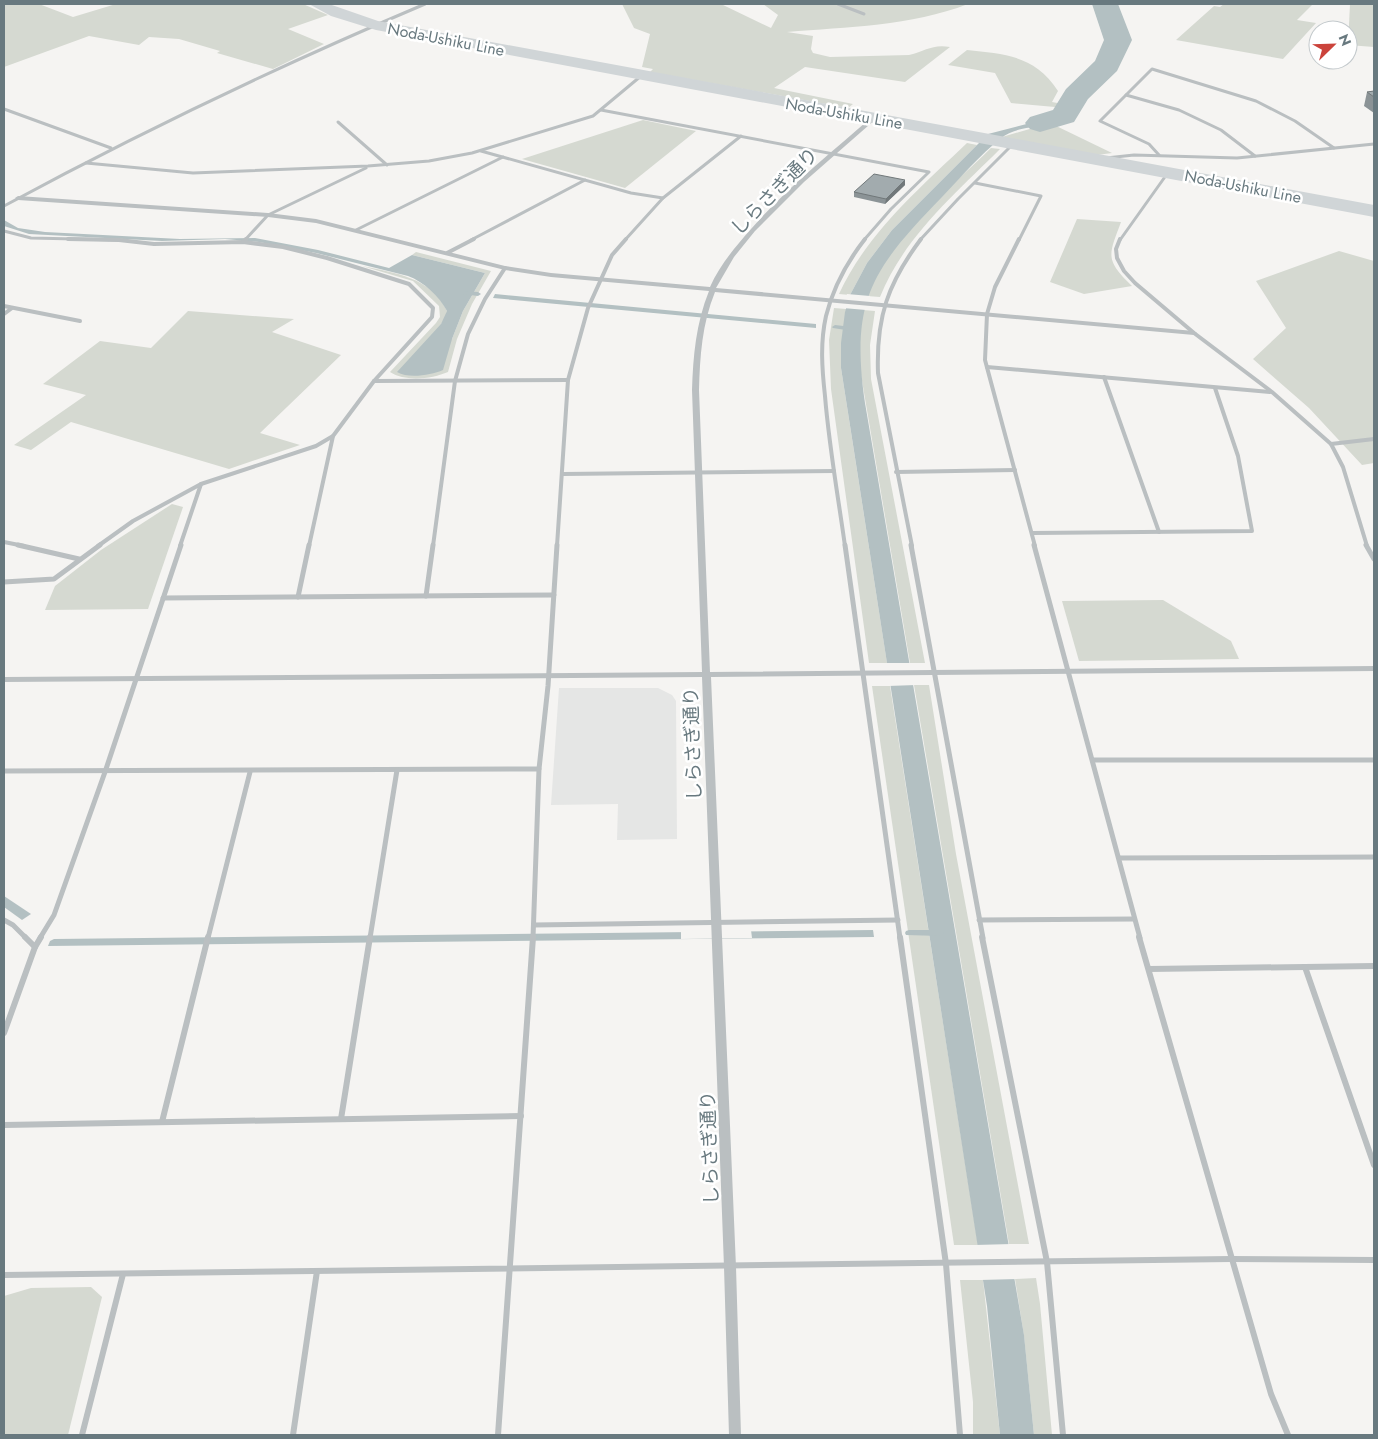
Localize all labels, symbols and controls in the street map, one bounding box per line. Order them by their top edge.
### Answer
street label: Noda-Ushiku Line [386,17,506,62]
north arrow [1308,20,1358,70]
text: N [1334,31,1356,49]
street label: Noda-Ushiku Line [784,92,904,135]
street label: しらさぎ通り [724,141,824,241]
street label: Noda-Ushiku Line [1183,164,1303,209]
street label: しらさぎ通り [677,687,708,801]
street label: しらさぎ通り [694,1091,725,1205]

